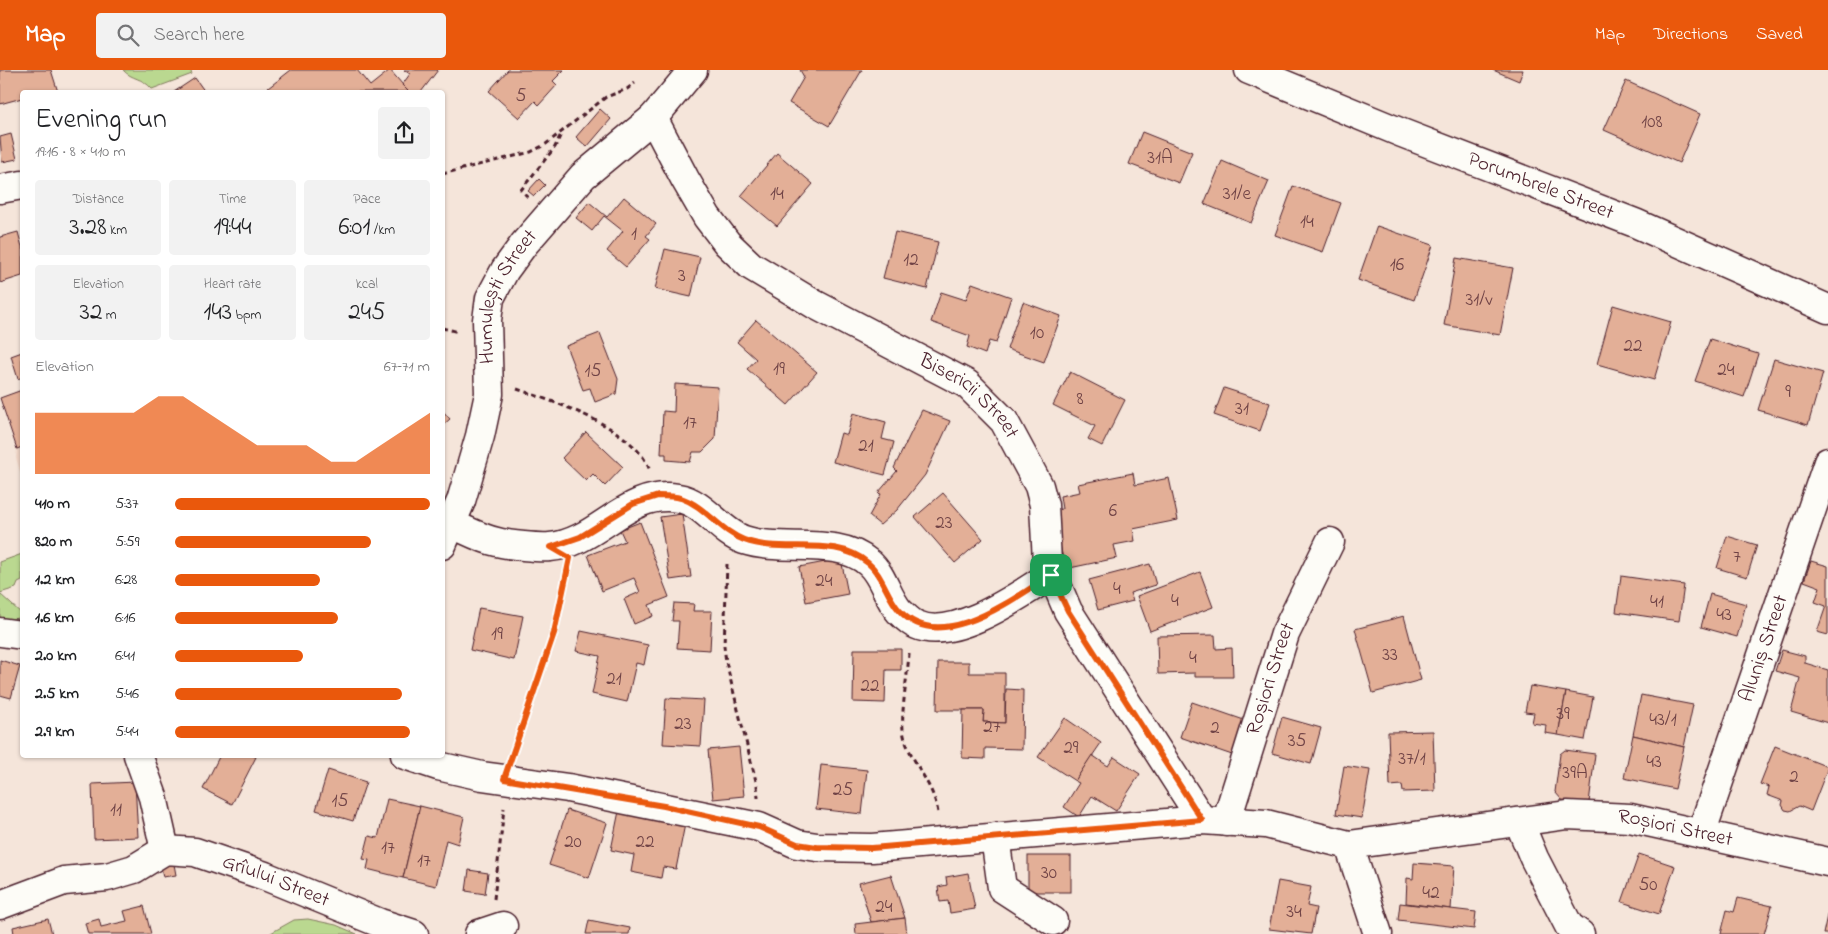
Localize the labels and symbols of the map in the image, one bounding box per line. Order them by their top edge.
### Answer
house number: 5 [516,83,527,110]
house number: 108 [1641,109,1663,136]
house number: 31A [1147,145,1173,172]
street label: Porumbrele Street [1463,145,1618,228]
house number: 14 [770,181,784,208]
house number: 31/e [1223,181,1252,208]
house number: 14 [1300,209,1314,236]
house number: 1 [631,221,637,248]
street label: Humulești Street [472,223,545,365]
house number: 12 [903,247,919,274]
house number: 16 [1390,252,1404,279]
house number: 3 [678,263,686,290]
house number: 31/v [1465,287,1493,314]
house number: 10 [1030,320,1044,347]
house number: 22 [1624,333,1642,360]
street label: Bisericii Street [912,346,1026,444]
house number: 19 [773,356,785,383]
house number: 24 [1717,357,1735,384]
house number: 15 [585,358,602,385]
house number: 9 [1785,379,1791,406]
house number: 8 [1076,386,1084,413]
house number: 31 [1235,396,1249,423]
house number: 17 [683,410,697,437]
house number: 21 [858,433,874,460]
house number: 6 [1109,498,1117,525]
house number: 23 [935,510,953,537]
house number: 7 [1733,544,1741,571]
pin [1030,554,1072,596]
house number: 24 [815,568,833,595]
house number: 4 [1113,576,1121,603]
house number: 4 [1171,588,1179,615]
house number: 41 [1650,589,1664,616]
street label: Aluniș Street [1732,591,1797,706]
house number: 43 [1716,602,1732,629]
street label: Roșiori Street [1239,617,1303,739]
house number: 19 [491,621,503,648]
house number: 33 [1382,642,1398,669]
house number: 4 [1189,645,1197,672]
house number: 21 [606,666,622,693]
house number: 22 [861,673,879,700]
house number: 39 [1556,701,1570,728]
house number: 43/1 [1649,707,1677,734]
house number: 23 [674,711,692,738]
house number: 27 [983,714,1001,741]
house number: 2 [1210,715,1220,742]
house number: 35 [1288,728,1306,755]
house number: 29 [1063,735,1079,762]
house number: 37/1 [1398,746,1426,773]
house number: 43 [1646,749,1662,776]
house number: 39A [1562,760,1588,787]
house number: 2 [1789,764,1799,791]
house number: 25 [833,777,853,804]
house number: 15 [332,788,349,815]
house number: 11 [110,797,122,824]
street label: Roșiori Street [1617,802,1735,855]
house number: 20 [564,829,582,856]
house number: 22 [636,829,654,856]
house number: 17 [381,835,395,862]
street label: Grîului Street [218,847,334,916]
house number: 17 [417,848,431,875]
house number: 30 [1041,860,1057,887]
house number: 50 [1638,872,1658,899]
house number: 42 [1422,880,1440,907]
house number: 24 [875,894,893,921]
house number: 34 [1286,899,1302,926]

